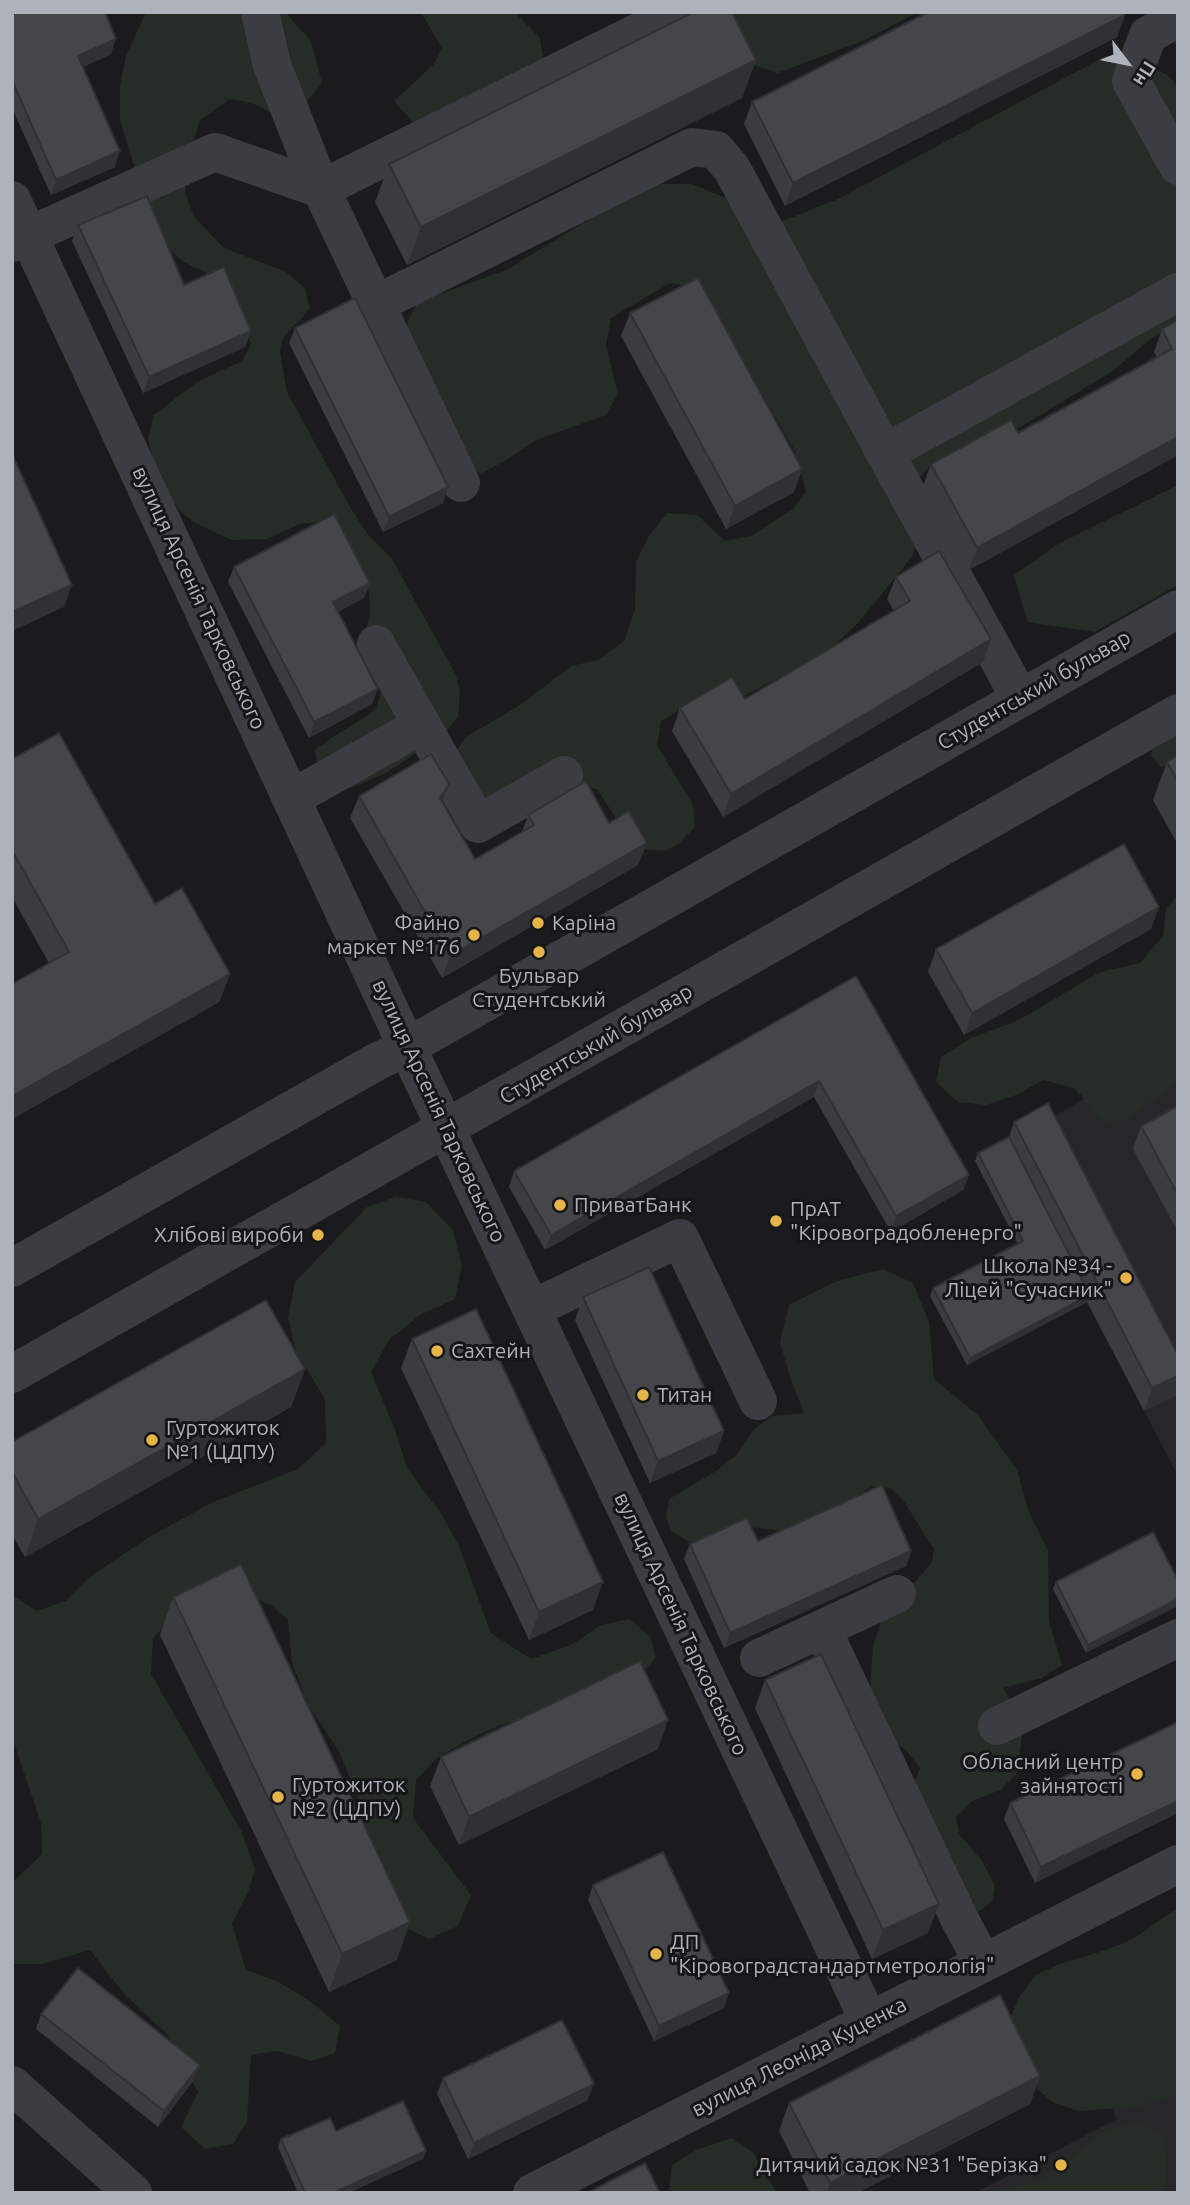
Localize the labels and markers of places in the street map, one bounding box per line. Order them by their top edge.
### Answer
place label: Файно маркет №176 [327,910,460,960]
place label: Каріна [552,910,616,936]
marker: Каріна [530,915,546,931]
marker: Файно маркет №176 [466,927,482,943]
marker: Бульвар Студентський [531,944,547,960]
place label: Бульвар Студентський [472,963,606,1013]
place label: ПриватБанк [574,1192,692,1218]
place label: ПрАТ "Кіровоградобленерго" [790,1196,1022,1246]
marker: ПриватБанк [552,1197,568,1213]
marker: ПрАТ "Кіровоградобленерго" [768,1213,784,1229]
place label: Хлібові вироби [154,1222,304,1248]
marker: Хлібові вироби [310,1227,326,1243]
place label: Школа №34 - Ліцей "Сучасник" [945,1253,1112,1303]
marker: Школа №34 - Ліцей "Сучасник" [1118,1270,1134,1286]
place label: Сахтейн [451,1338,531,1364]
marker: Сахтейн [429,1343,445,1359]
place label: Титан [657,1382,712,1408]
marker: Титан [635,1387,651,1403]
place label: Гуртожиток №1 (ЦДПУ) [166,1415,280,1465]
marker: Гуртожиток №1 (ЦДПУ) [144,1432,160,1448]
place label: Обласний центр зайнятості [962,1749,1123,1799]
marker: Обласний центр зайнятості [1129,1766,1145,1782]
place label: Гуртожиток №2 (ЦДПУ) [292,1772,406,1822]
marker: Гуртожиток №2 (ЦДПУ) [270,1789,286,1805]
place label: ДП "Кіровоградстандартметрологія" [670,1929,994,1979]
marker: ДП "Кіровоградстандартметрологія" [648,1946,664,1962]
place label: Дитячий садок №31 "Берізка" [756,2152,1047,2178]
marker: Дитячий садок №31 "Берізка" [1053,2157,1069,2173]

